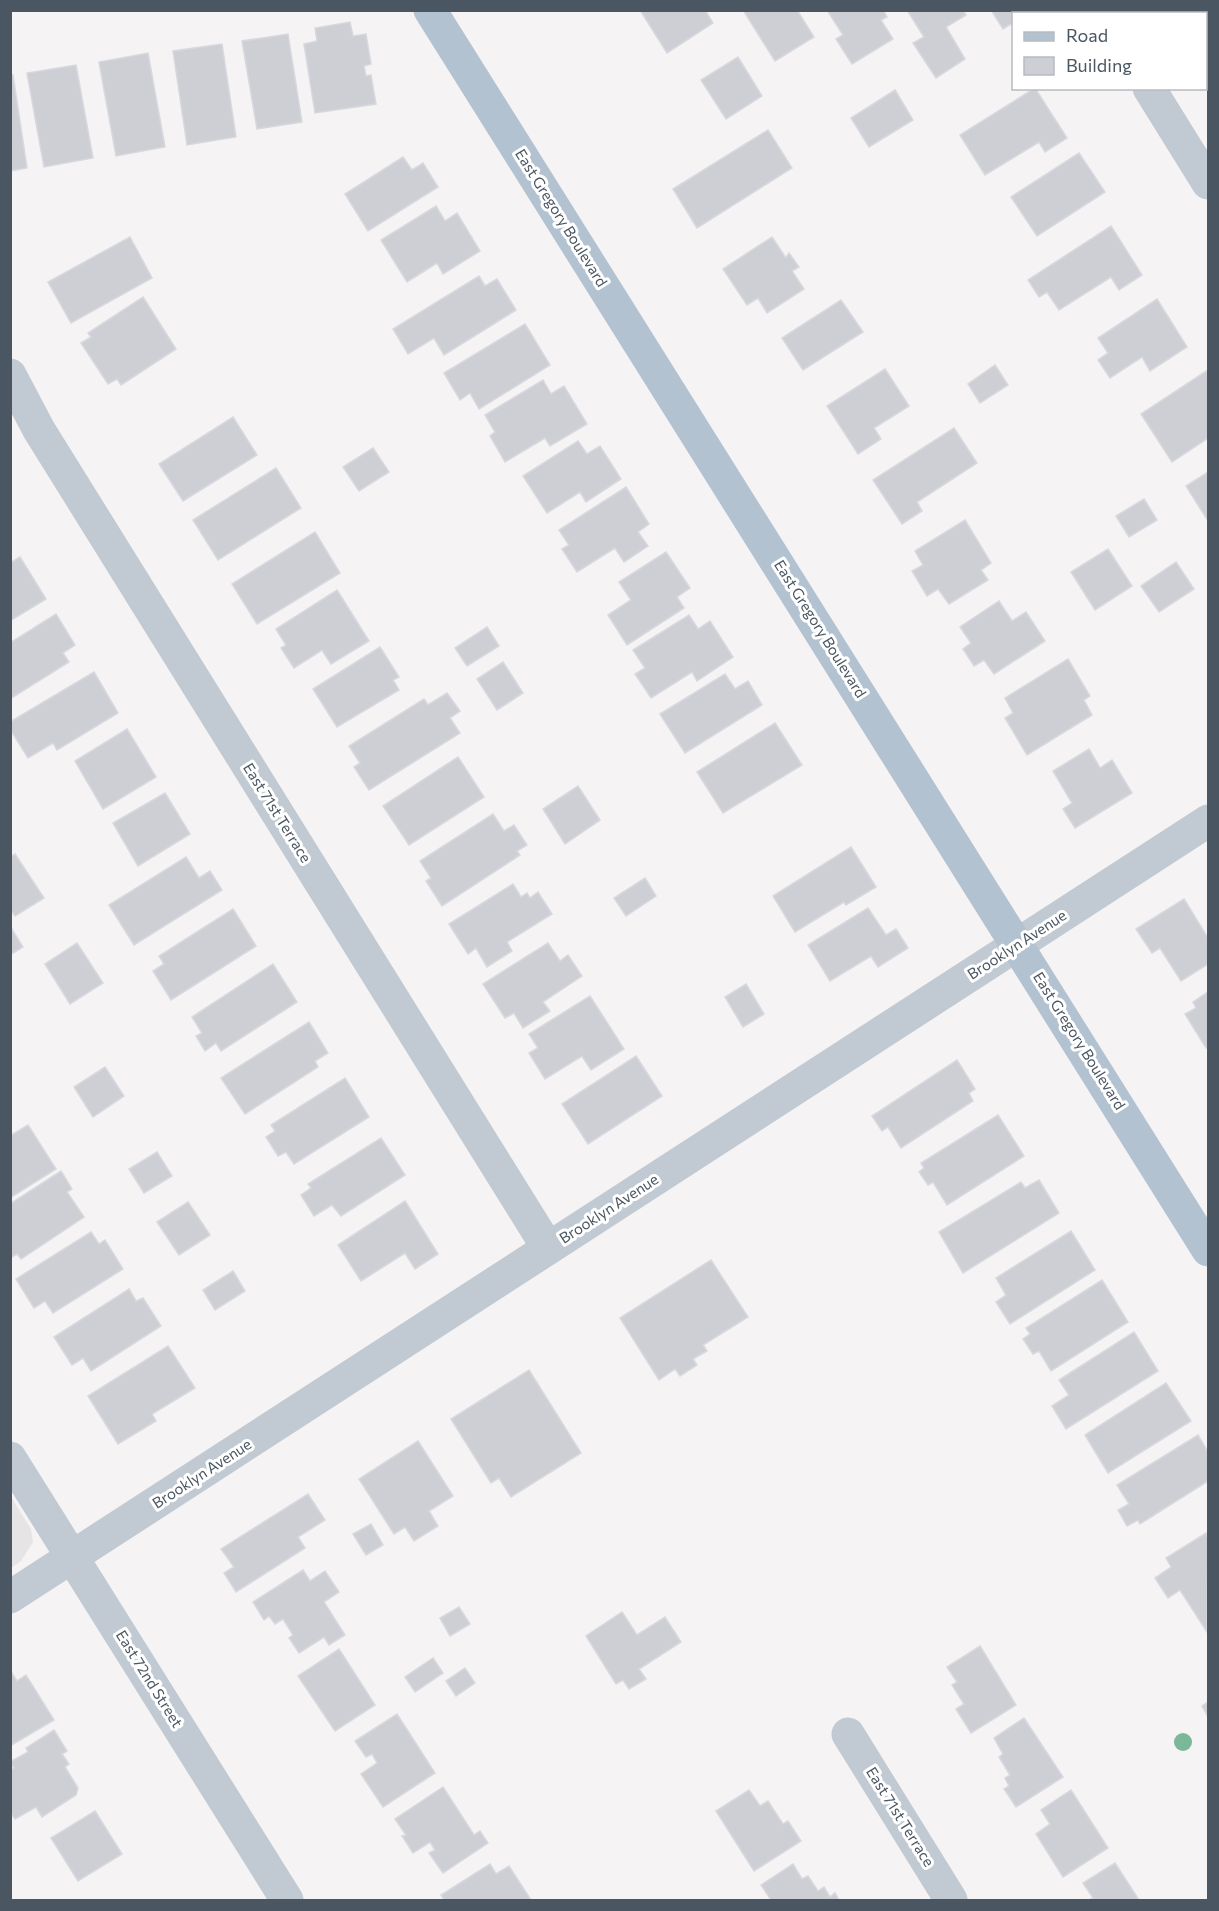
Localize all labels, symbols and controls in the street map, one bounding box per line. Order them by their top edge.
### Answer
legend [1012,12,1207,90]
text: Road [1066,24,1108,46]
text: Building [1066,54,1132,76]
street label: East Gregory Boulevard [512,145,612,290]
street label: East Gregory Boulevard [771,556,871,701]
street label: East 71st Terrace [240,759,316,866]
street label: Brooklyn Avenue [964,905,1069,983]
street label: East Gregory Boulevard [1030,968,1130,1113]
street label: Brooklyn Avenue [556,1169,661,1247]
street label: Brooklyn Avenue [149,1434,254,1512]
street label: East 72nd Street [113,1626,187,1730]
street label: East 71st Terrace [863,1763,939,1870]

